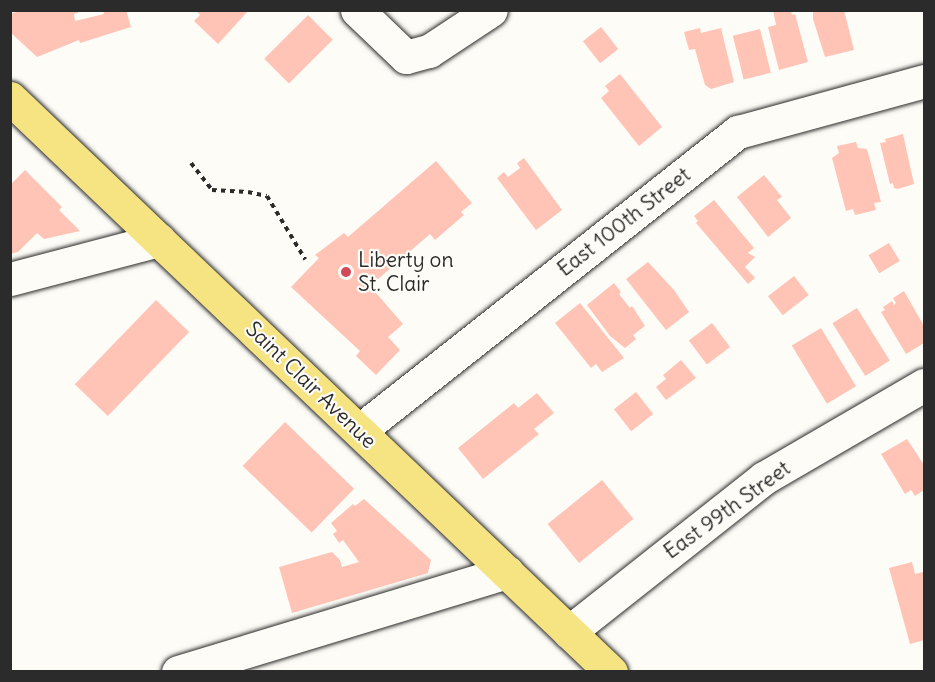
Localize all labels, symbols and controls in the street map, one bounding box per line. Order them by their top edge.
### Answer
street label: East 100th Street [552,162,696,282]
place label: Liberty on St. Clair [358,247,454,297]
marker: Liberty on St. Clair [339,265,353,279]
street label: Saint Clair Avenue [241,316,381,454]
street label: East 99th Street [659,456,795,564]

